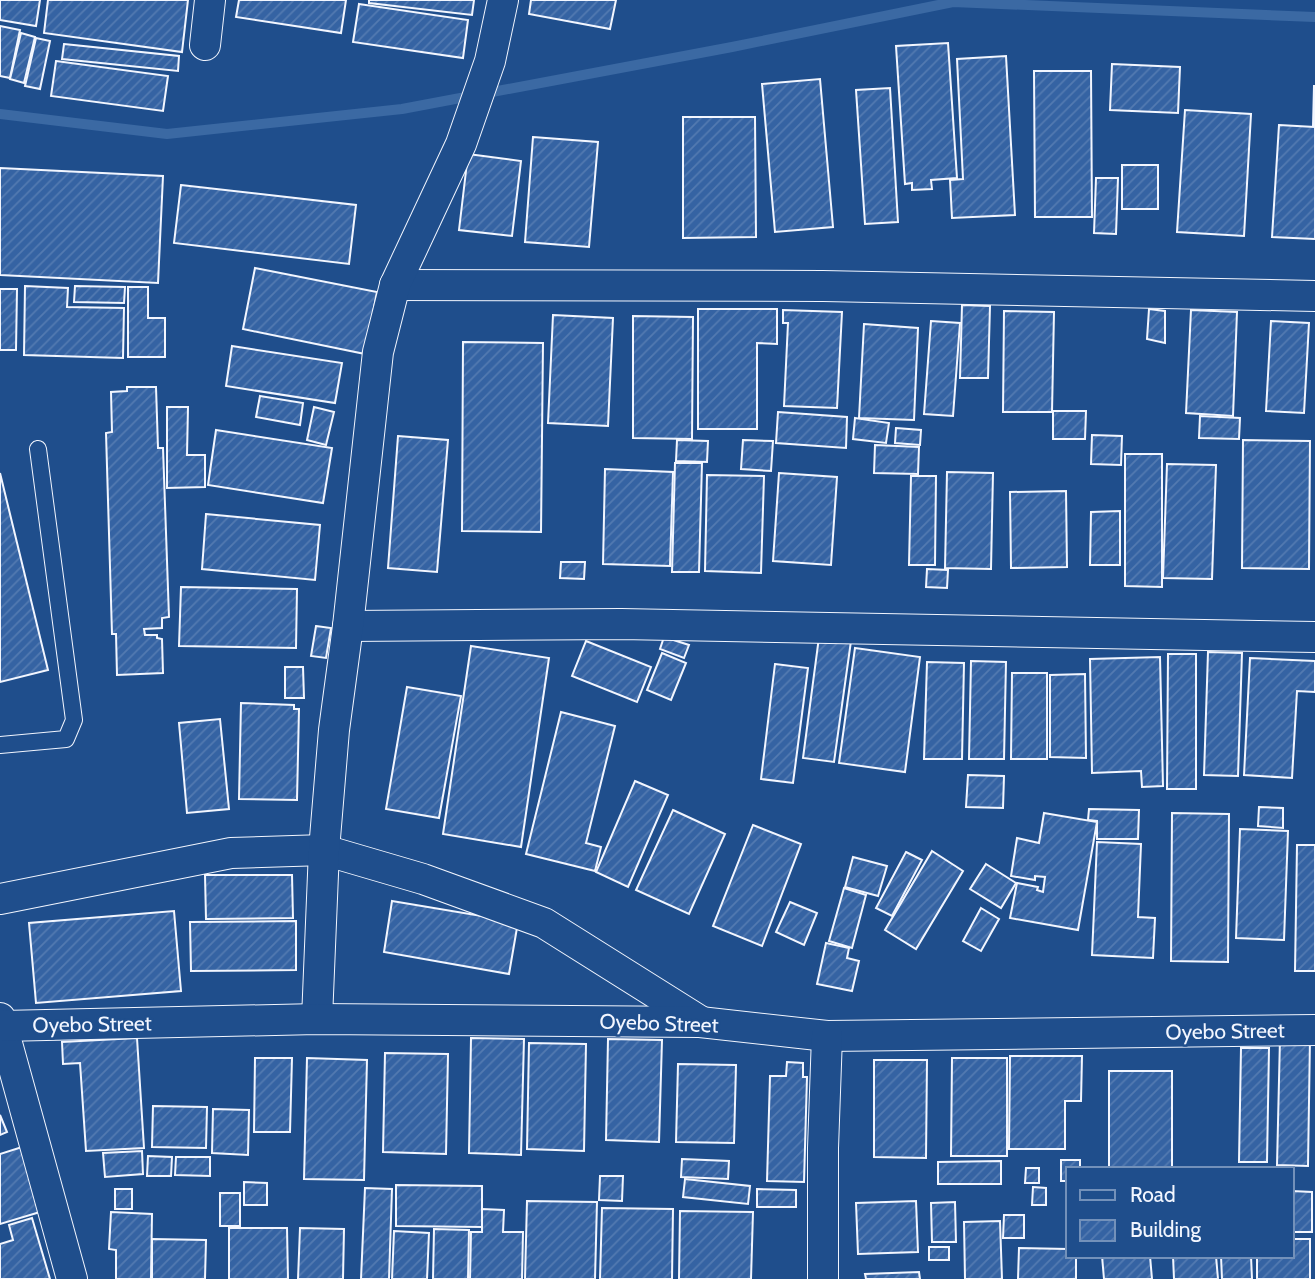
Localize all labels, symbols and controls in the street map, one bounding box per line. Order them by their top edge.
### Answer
street label: Oyebo Street [599,1008,719,1038]
street label: Oyebo Street [32,1010,152,1038]
street label: Oyebo Street [1165,1017,1285,1045]
legend [1066,1167,1294,1258]
text: Road [1130,1182,1176,1207]
text: Building [1130,1217,1202,1242]

